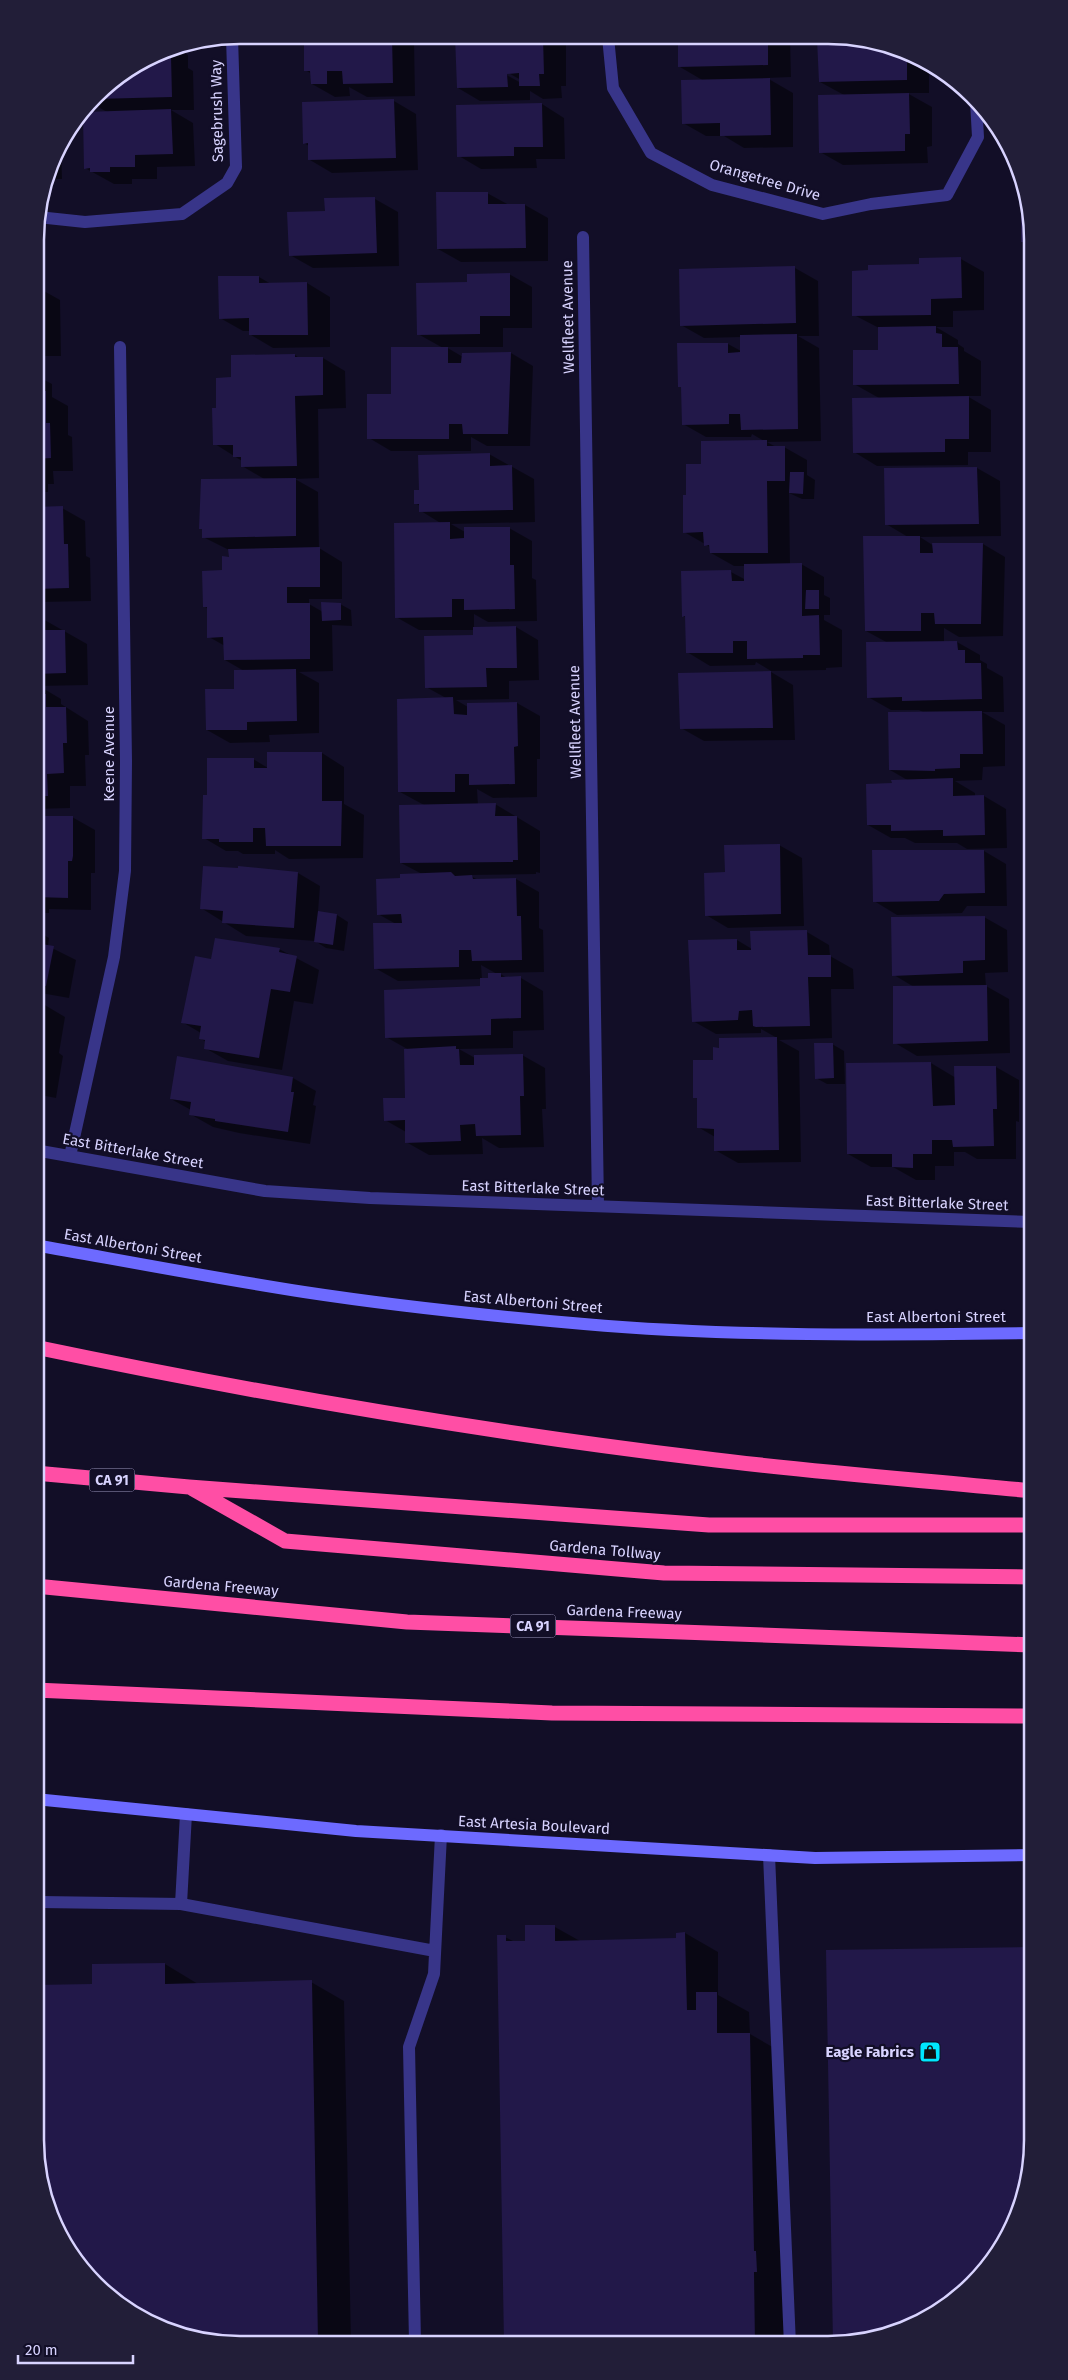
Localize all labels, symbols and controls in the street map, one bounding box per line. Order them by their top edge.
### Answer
street label: Sagebrush Way [207,59,227,162]
street label: Orangetree Drive [707,156,823,204]
street label: Wellfleet Avenue [558,260,578,374]
street label: Wellfleet Avenue [565,665,585,779]
street label: Keene Avenue [100,706,118,802]
street label: East Bitterlake Street [61,1130,206,1172]
street label: East Bitterlake Street [461,1177,605,1200]
street label: East Bitterlake Street [865,1192,1009,1215]
street label: East Albertoni Street [63,1225,204,1267]
street label: East Albertoni Street [463,1287,604,1317]
street label: East Albertoni Street [866,1308,1006,1326]
road number: CA 91 [90,1468,134,1492]
street label: Gardena Tollway [549,1536,662,1564]
street label: Gardena Freeway [163,1572,280,1600]
street label: Gardena Freeway [566,1601,683,1623]
road number: CA 91 [510,1614,556,1638]
street label: East Artesia Boulevard [458,1812,610,1838]
shop icon: Eagle Fabrics [918,2040,942,2064]
place label: Eagle Fabrics [825,2043,914,2061]
scale bar [18,2332,132,2364]
text: 20 m [25,2341,58,2359]

